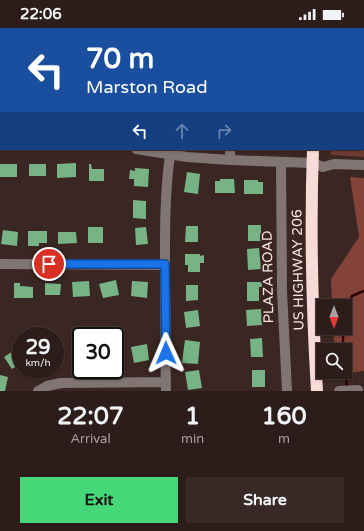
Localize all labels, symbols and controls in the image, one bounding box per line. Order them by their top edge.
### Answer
text: 22:06 [20,5,62,23]
text: 70 m [86,42,154,76]
icon: left [20,44,72,96]
text: Marston Road [86,76,208,98]
icon: left [129,120,151,142]
icon: ahead [171,120,193,142]
icon: right [213,120,235,142]
street label: US HIGHWAY 206 [288,209,308,331]
street label: PLAZA ROAD [259,230,277,324]
pin [32,247,66,281]
icon: arrive [38,253,60,275]
north arrow [316,299,352,335]
map controls [316,299,352,379]
speed limit sign: 30 [72,327,124,379]
position arrow [145,332,187,374]
text: 29 [25,336,51,360]
button: search [316,343,352,379]
text: km/h [25,357,51,369]
text: 22:07 [57,402,124,431]
text: 1 [185,402,200,431]
text: 160 [261,402,307,431]
text: Arrival [70,431,111,447]
text: min [181,431,204,447]
text: m [278,431,290,447]
button: Exit [20,477,178,523]
button: Share [186,477,344,523]

